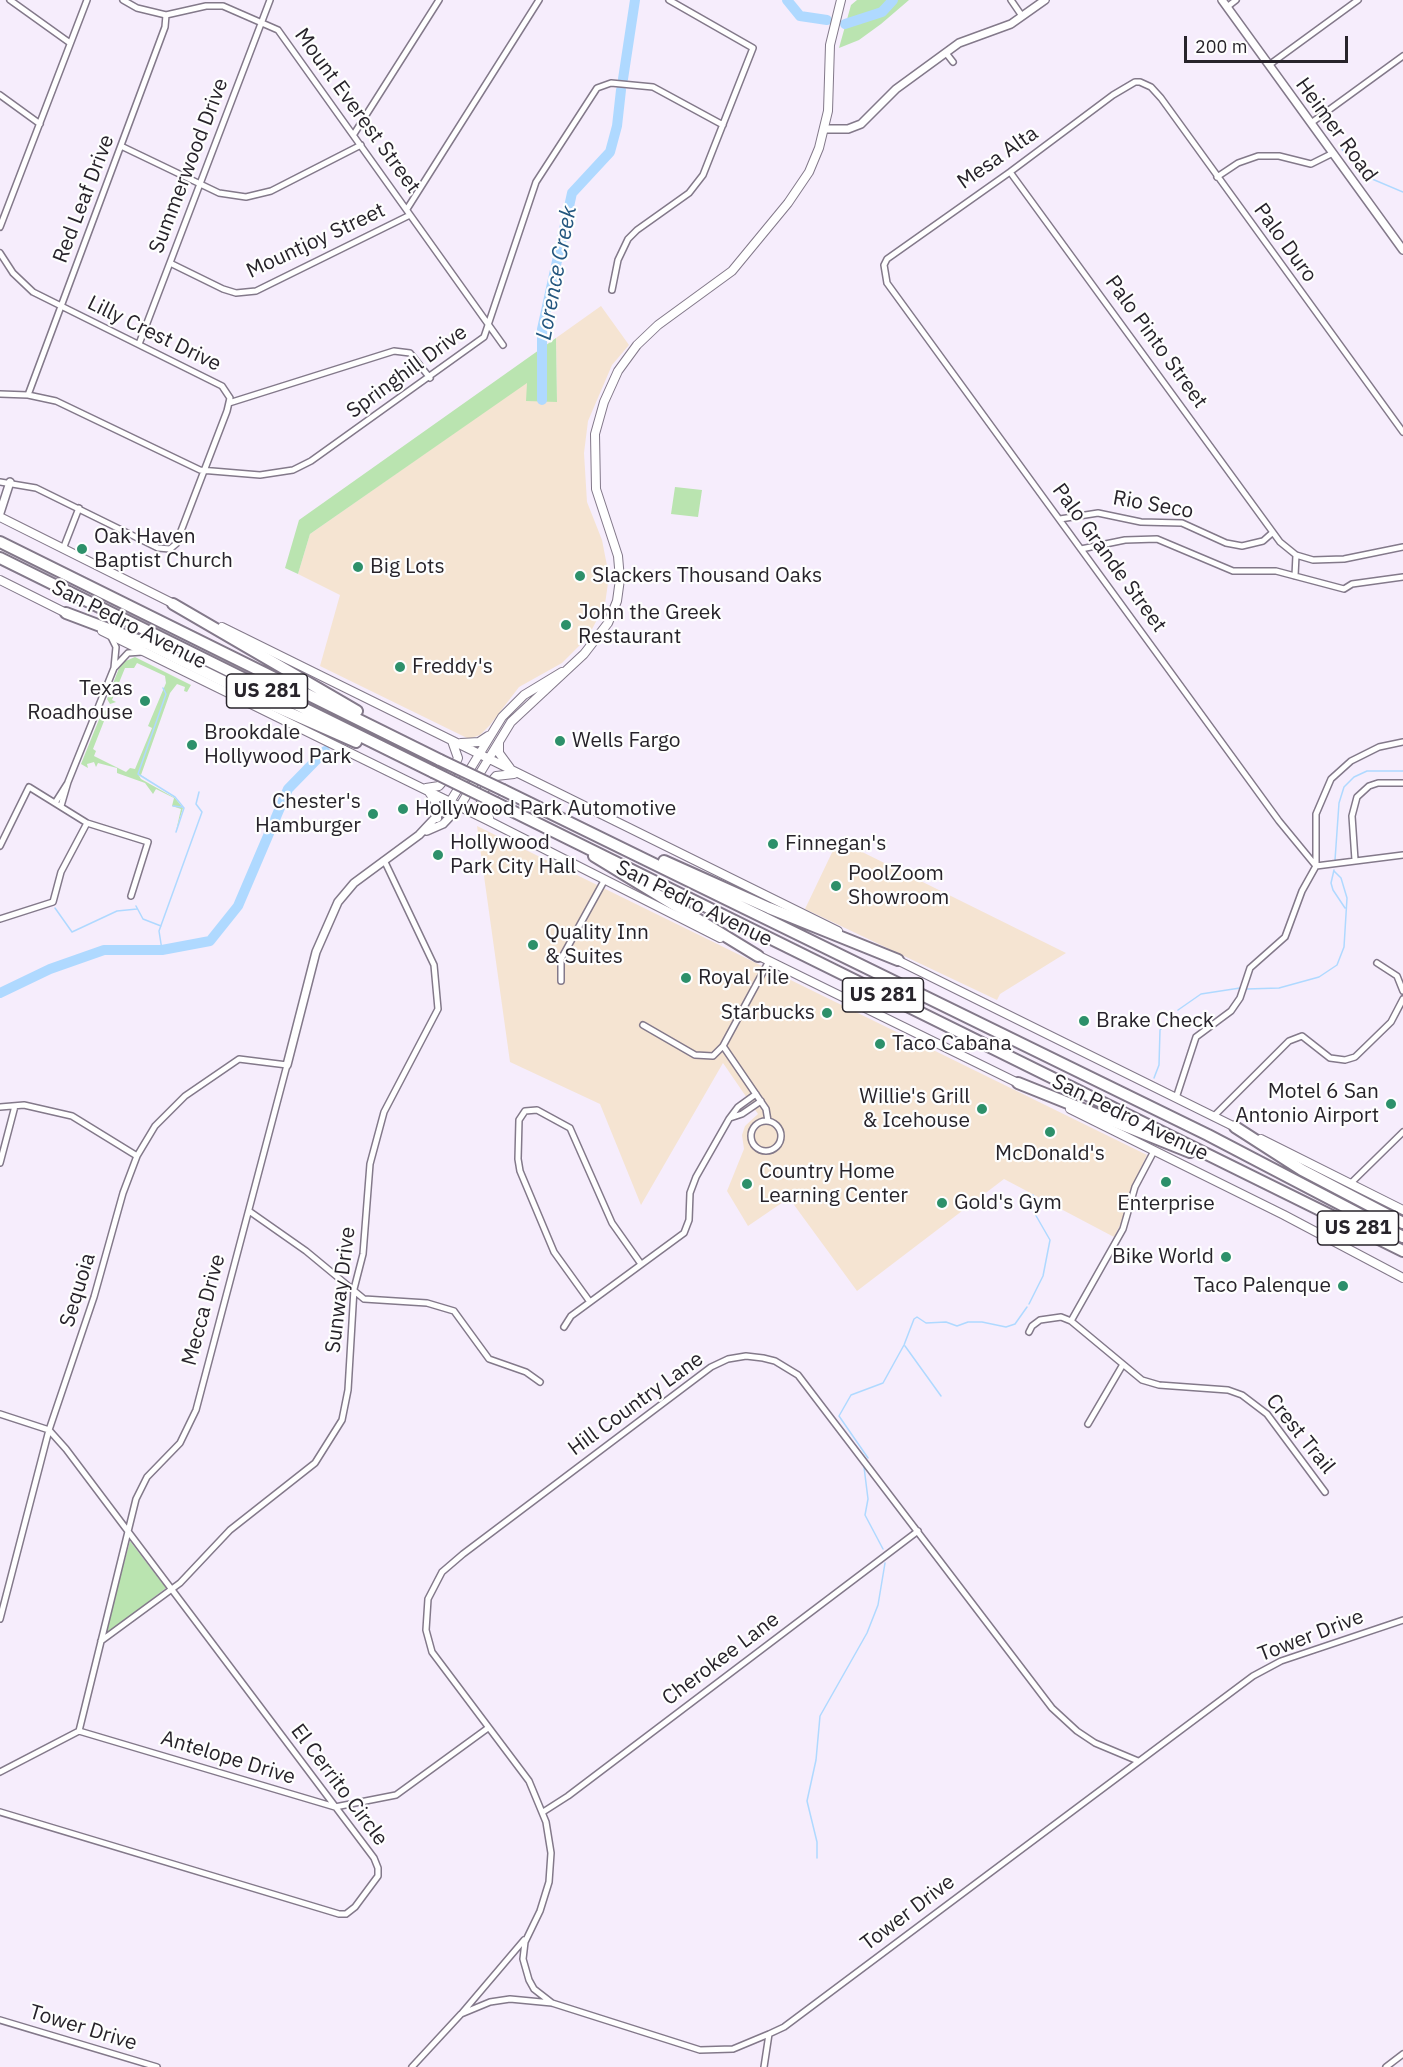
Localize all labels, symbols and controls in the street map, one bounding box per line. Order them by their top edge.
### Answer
street label: Mount Everest Street [289,23,425,199]
scale bar [1187,24,1350,62]
text: 200 m [1195,35,1247,58]
street label: Heimer Road [1290,73,1382,187]
street label: Summerwood Drive [144,75,234,257]
street label: Mesa Alta [953,121,1043,195]
street label: Red Leaf Drive [48,131,120,267]
street label: Mountjoy Street [243,198,389,284]
street label: Palo Duro [1248,199,1322,287]
water label: Lorence Creek [531,204,583,342]
street label: Palo Pinto Street [1099,271,1213,413]
street label: Lilly Crest Drive [83,291,225,377]
street label: Springhill Drive [342,320,472,424]
street label: Palo Grande Street [1047,479,1171,637]
street label: Rio Seco [1111,486,1195,524]
place label: Oak Haven Baptist Church [94,524,233,574]
marker: Oak Haven Baptist Church [75,542,89,556]
place label: Big Lots [370,554,445,580]
marker: Big Lots [351,560,365,574]
place label: Slackers Thousand Oaks [592,563,822,589]
marker: Slackers Thousand Oaks [573,569,587,583]
street label: San Pedro Avenue [47,575,211,675]
place label: John the Greek Restaurant [578,600,721,650]
marker: John the Greek Restaurant [559,618,573,632]
place label: Freddy's [412,654,493,680]
marker: Freddy's [393,660,407,674]
road number: US 281 [226,674,308,708]
place label: Texas Roadhouse [27,676,133,726]
marker: Texas Roadhouse [138,694,152,708]
place label: Brookdale Hollywood Park [204,720,351,770]
place label: Wells Fargo [572,728,680,754]
marker: Wells Fargo [553,734,567,748]
marker: Brookdale Hollywood Park [185,738,199,752]
place label: Chester's Hamburger [255,789,361,839]
place label: Hollywood Park Automotive [415,796,676,822]
marker: Hollywood Park Automotive [396,802,410,816]
marker: Chester's Hamburger [366,807,380,821]
place label: Hollywood Park City Hall [450,830,576,880]
place label: Finnegan's [785,831,887,857]
marker: Finnegan's [766,837,780,851]
marker: Hollywood Park City Hall [431,848,445,862]
street label: San Pedro Avenue [612,855,776,953]
place label: PoolZoom Showroom [848,861,949,911]
marker: PoolZoom Showroom [829,879,843,893]
place label: Quality Inn & Suites [545,920,649,970]
marker: Quality Inn & Suites [526,938,540,952]
place label: Royal Tile [698,965,789,991]
marker: Royal Tile [679,971,693,985]
road number: US 281 [842,978,924,1012]
place label: Starbucks [721,1000,815,1026]
marker: Starbucks [820,1006,834,1020]
place label: Brake Check [1096,1008,1214,1034]
marker: Brake Check [1077,1014,1091,1028]
place label: Taco Cabana [892,1031,1012,1057]
marker: Taco Cabana [873,1037,887,1051]
street label: San Pedro Avenue [1048,1069,1212,1167]
place label: Motel 6 San Antonio Airport [1235,1079,1379,1129]
place label: Willie's Grill & Icehouse [859,1084,970,1134]
marker: Motel 6 San Antonio Airport [1384,1097,1398,1111]
marker: Willie's Grill & Icehouse [975,1102,989,1116]
marker: McDonald's [1043,1125,1057,1139]
place label: McDonald's [995,1141,1105,1167]
place label: Country Home Learning Center [759,1159,908,1209]
marker: Enterprise [1159,1175,1173,1189]
marker: Country Home Learning Center [740,1177,754,1191]
place label: Gold's Gym [954,1190,1062,1216]
place label: Enterprise [1117,1191,1215,1217]
marker: Gold's Gym [935,1196,949,1210]
road number: US 281 [1318,1211,1398,1245]
street label: Sunway Drive [321,1225,361,1355]
place label: Bike World [1112,1244,1214,1270]
street label: Sequoia [55,1250,101,1330]
marker: Bike World [1219,1250,1233,1264]
street label: Mecca Drive [177,1251,231,1369]
place label: Taco Palenque [1194,1273,1331,1299]
marker: Taco Palenque [1336,1279,1350,1293]
street label: Hill Country Lane [563,1347,709,1461]
street label: Crest Trail [1260,1389,1340,1479]
street label: Tower Drive [1255,1604,1367,1668]
street label: Cherokee Lane [658,1607,784,1711]
street label: El Cerrito Circle [285,1719,393,1851]
street label: Antelope Drive [158,1726,298,1790]
street label: Tower Drive [856,1869,960,1957]
street label: Tower Drive [26,2000,140,2056]

